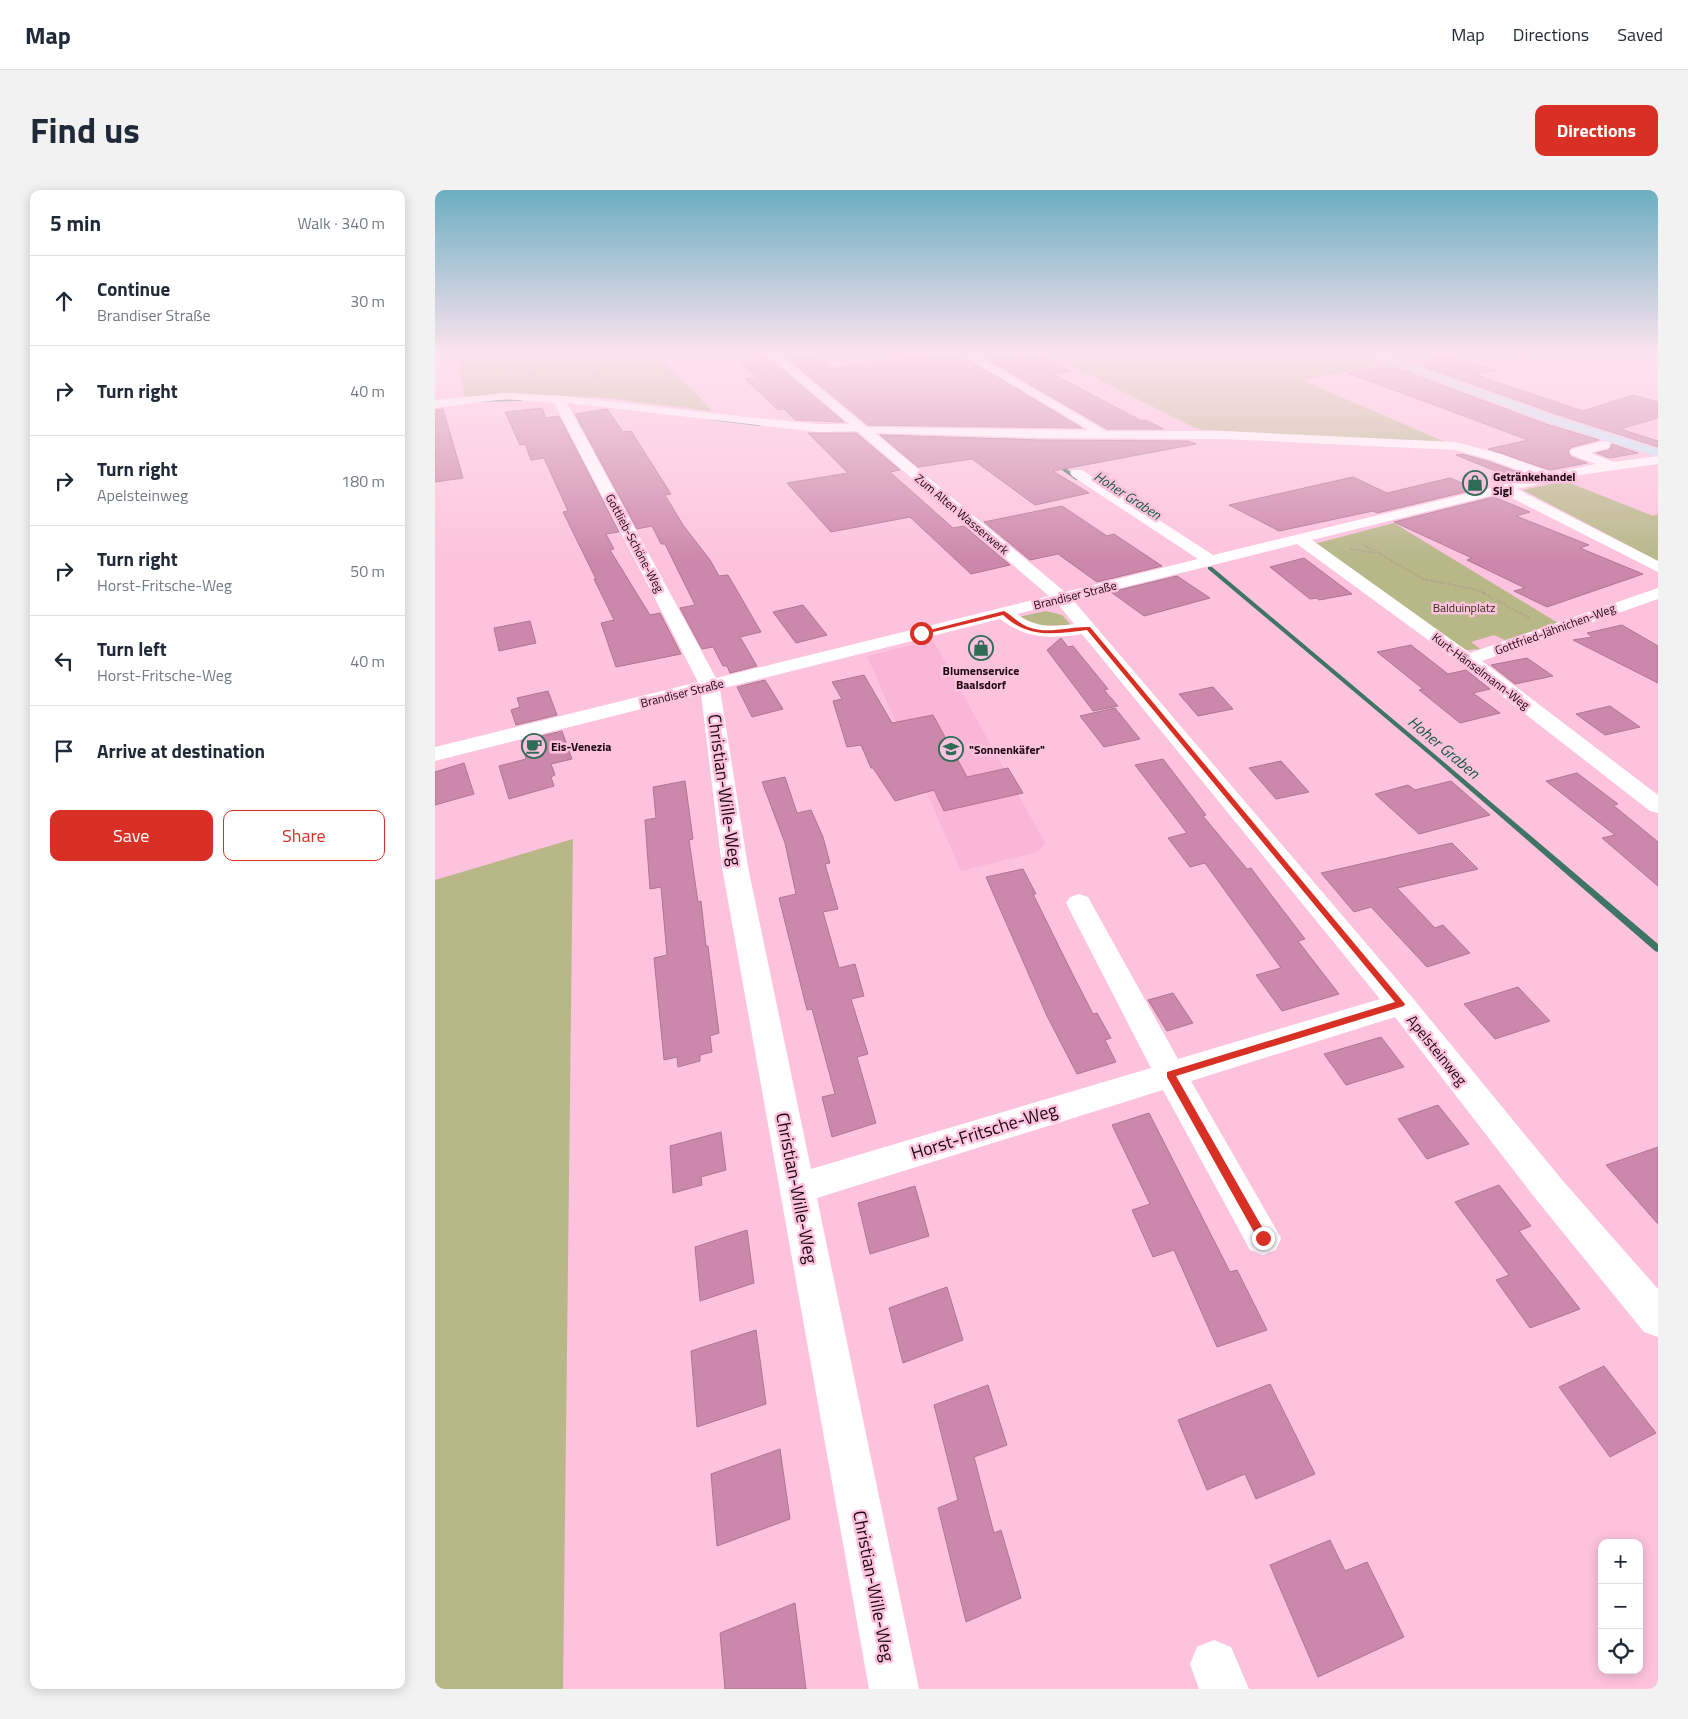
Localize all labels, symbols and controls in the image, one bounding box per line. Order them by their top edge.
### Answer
text: Map [25,17,71,53]
text: Map [1451,21,1485,48]
text: Directions [1513,21,1589,48]
text: Saved [1617,21,1663,48]
text: Find us [30,103,140,157]
button: Directions [1535,105,1658,156]
text: 5 min [50,207,101,239]
text: Walk · 340 m [297,211,385,235]
text: Continue [97,274,170,303]
icon: ahead [50,287,78,315]
text: 30 m [350,289,385,313]
text: Brandiser Straße [97,303,211,327]
text: Turn right [97,376,178,405]
icon: right [50,377,78,405]
text: 40 m [350,379,385,403]
text: Turn right [97,454,178,483]
water label: Hoher Graben [1090,465,1167,525]
icon: right [50,467,78,495]
place label: Getränkehandel Sigl [1493,467,1576,500]
text: 180 m [341,469,385,493]
street label: Zum Alten Wasserwerk [911,469,1013,559]
shop icon: Getränkehandel Sigl [1462,470,1488,496]
text: Apelsteinweg [97,483,188,507]
street label: Gottlieb-Schöne-Weg [601,490,669,596]
text: Turn right [97,544,178,573]
icon: right [50,557,78,585]
text: 50 m [350,559,385,583]
text: Horst-Fritsche-Weg [97,573,232,597]
street label: Brandiser Straße [1031,575,1119,615]
park label: Balduinplatz [1433,598,1495,617]
street label: Gottfried-Jähnichen-Weg [1492,598,1618,660]
route start [910,622,933,645]
street label: Kurt-Hänselmann-Weg [1428,628,1534,714]
text: Turn left [97,634,167,663]
shop icon: Blumenservice Baalsdorf [968,635,994,661]
icon: left [50,647,78,675]
text: 40 m [350,649,385,673]
place label: Blumenservice Baalsdorf [943,661,1019,694]
text: Horst-Fritsche-Weg [97,663,232,687]
street label: Brandiser Straße [638,673,726,713]
water label: Hoher Graben [1403,710,1486,785]
street label: Christian-Wille-Weg [701,712,749,868]
cafe icon: Eis-Venezia [521,733,547,759]
text: Arrive at destination [97,736,265,765]
school or university icon: "Sonnenkäfer" [938,736,964,762]
icon: arrive [50,737,78,765]
place label: Eis-Venezia [551,737,611,756]
place label: "Sonnenkäfer" [969,740,1045,759]
button: Save [50,810,213,861]
button: Share [223,810,385,861]
street label: Apelsteinweg [1401,1009,1473,1091]
street label: Horst-Fritsche-Weg [907,1096,1061,1166]
street label: Christian-Wille-Weg [769,1110,825,1266]
route end [1252,1227,1275,1250]
street label: Christian-Wille-Weg [846,1508,902,1664]
map controls [1598,1539,1643,1674]
button: + [1598,1539,1643,1584]
button: − [1598,1584,1643,1629]
button: locate [1598,1629,1643,1674]

